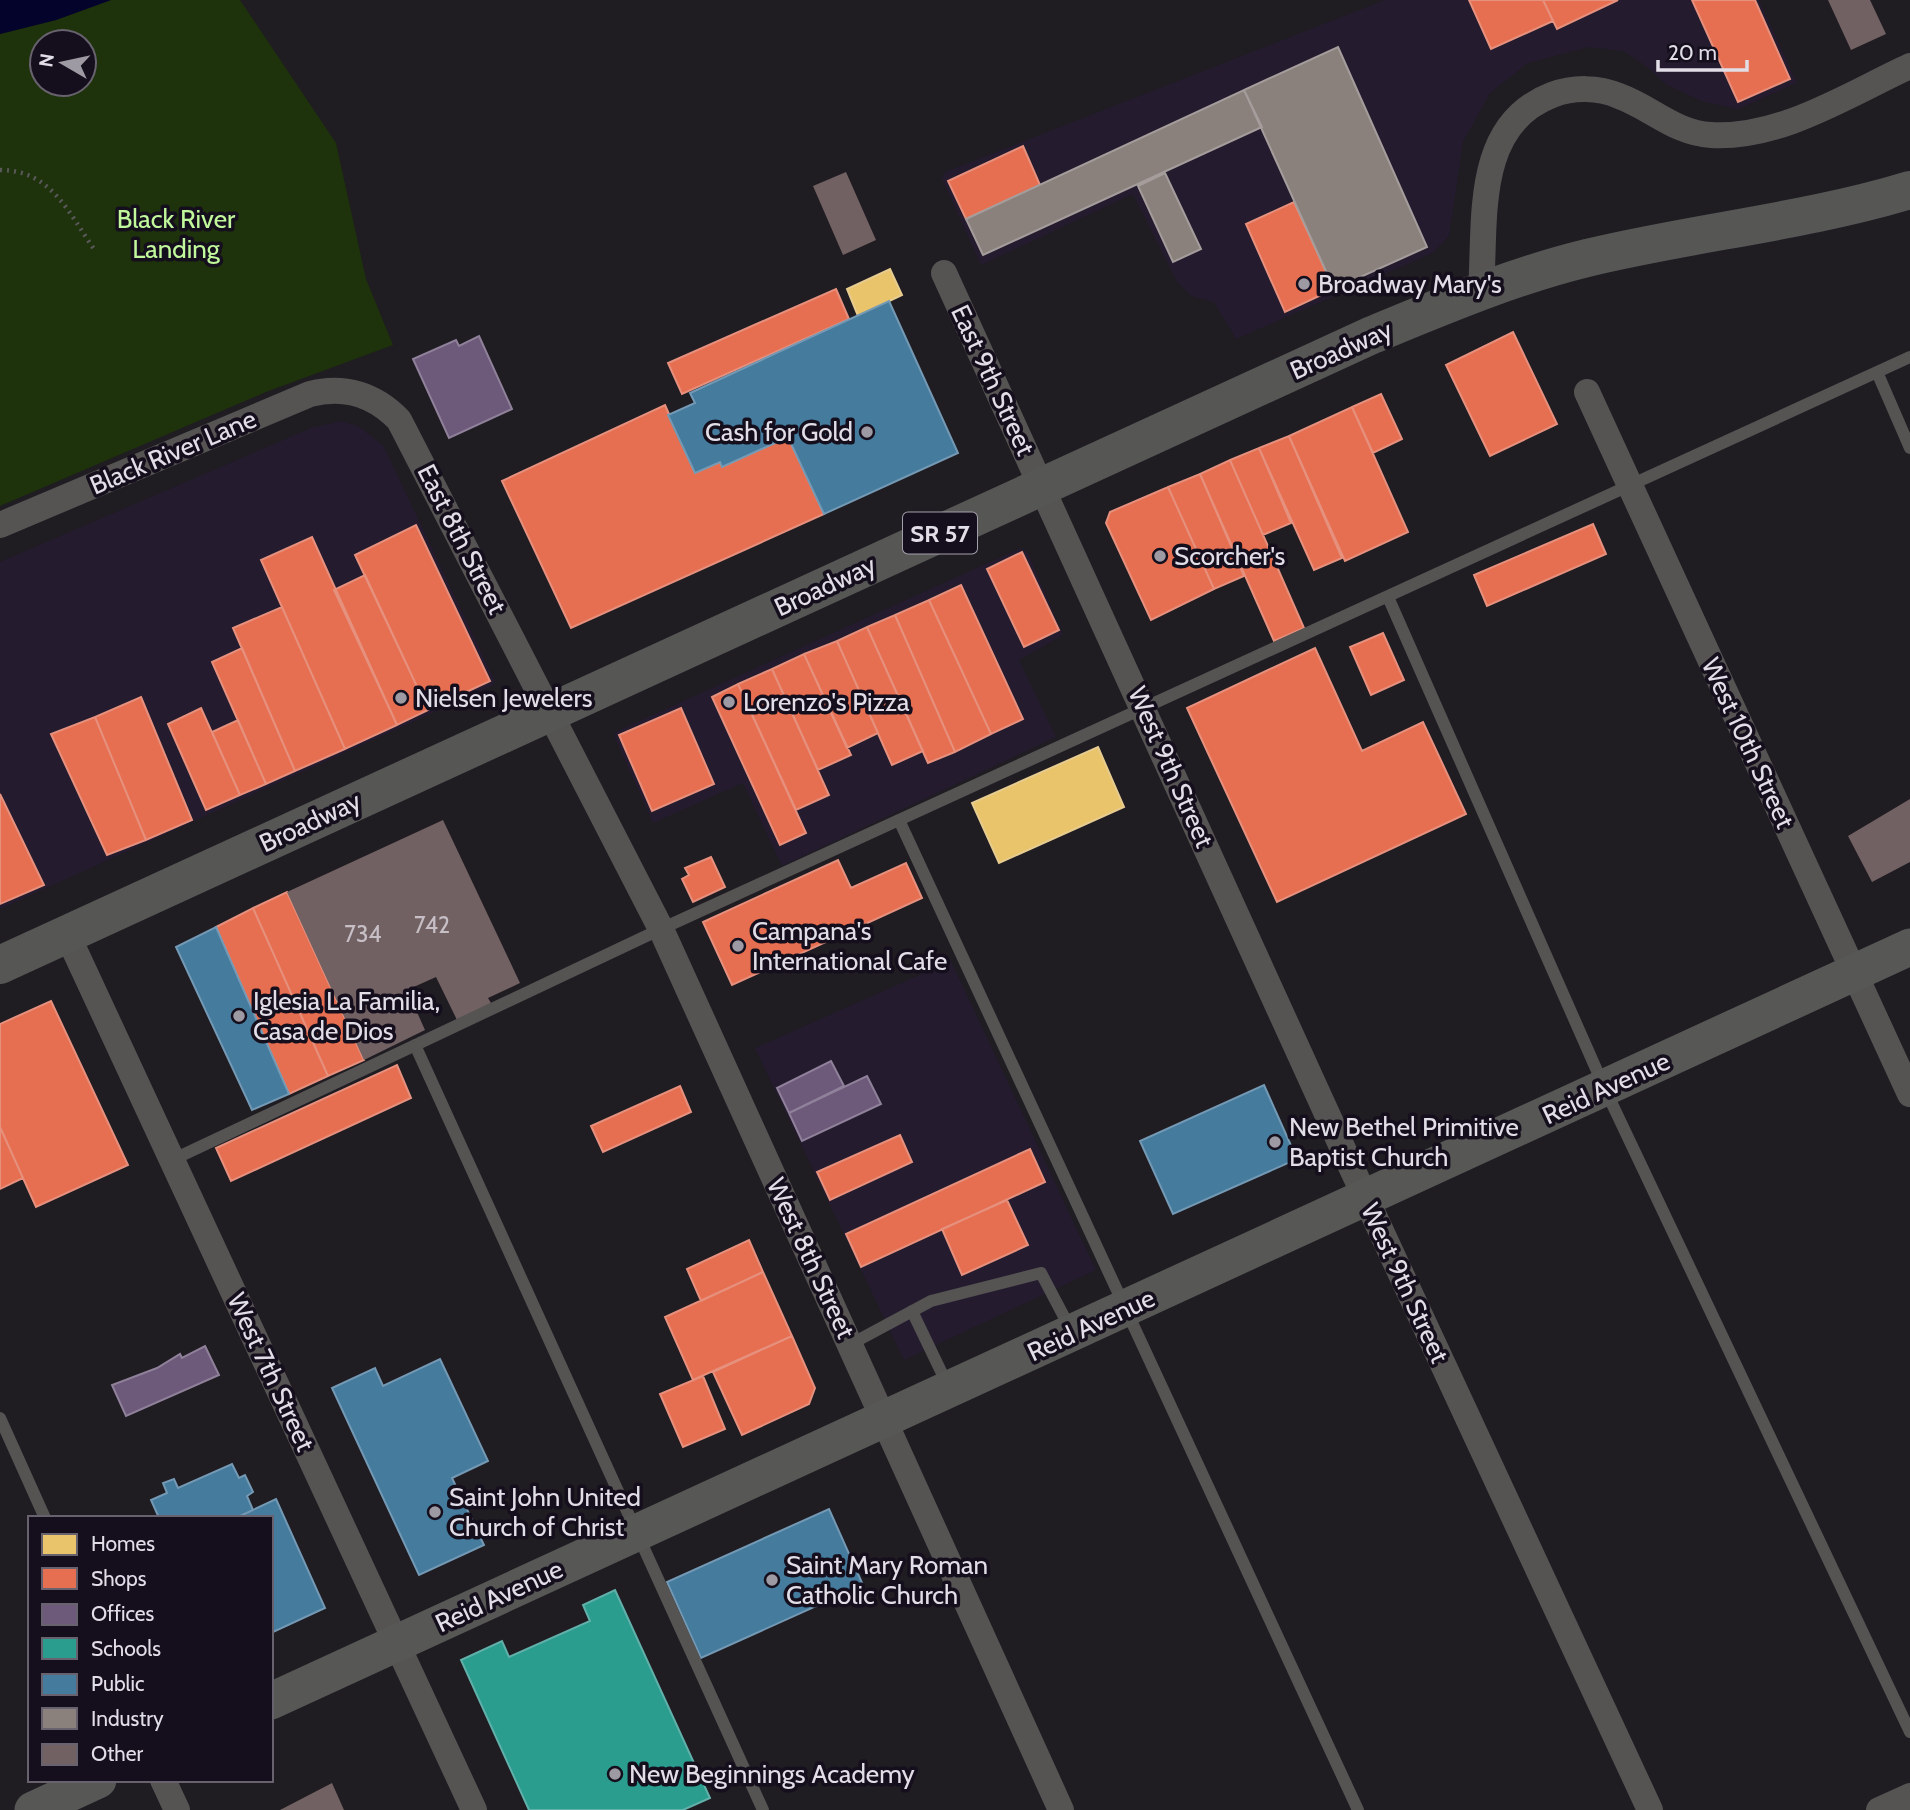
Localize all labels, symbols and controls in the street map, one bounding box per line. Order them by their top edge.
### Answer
north arrow [28,28,98,98]
scale bar [1658,28,1747,72]
text: 20 m [1668,40,1717,65]
text: N [34,52,59,69]
park label: Black River Landing [117,203,236,265]
place label: Broadway Mary's [1318,268,1502,300]
marker: Broadway Mary's [1296,276,1312,292]
street label: East 9th Street [944,300,1042,461]
street label: Broadway [1285,313,1397,387]
street label: Black River Lane [85,403,261,501]
place label: Cash for Gold [705,416,853,448]
marker: Cash for Gold [859,424,875,440]
street label: East 8th Street [411,459,513,619]
road number: SR 57 [903,512,977,554]
place label: Scorcher's [1174,540,1286,572]
marker: Scorcher's [1152,548,1168,564]
street label: Broadway [769,549,881,623]
street label: West 10th Street [1695,653,1802,834]
place label: Nielsen Jewelers [415,682,593,714]
street label: West 9th Street [1121,682,1221,853]
place label: Lorenzo's Pizza [743,686,910,718]
marker: Nielsen Jewelers [393,690,409,706]
marker: Lorenzo's Pizza [721,694,737,710]
street label: Broadway [254,785,366,859]
house number: 742 [414,911,450,939]
place label: Campana's International Cafe [752,915,947,977]
house number: 734 [344,920,382,948]
marker: Campana's International Cafe [730,938,746,954]
place label: Iglesia La Familia, Casa de Dios [253,985,440,1047]
marker: Iglesia La Familia, Casa de Dios [231,1008,247,1024]
street label: Reid Avenue [1537,1045,1675,1131]
place label: New Bethel Primitive Baptist Church [1289,1111,1519,1173]
marker: New Bethel Primitive Baptist Church [1267,1134,1283,1150]
street label: West 8th Street [760,1173,862,1344]
street label: West 9th Street [1354,1198,1456,1368]
street label: Reid Avenue [1022,1282,1160,1368]
street label: West 7th Street [220,1288,322,1456]
place label: Saint John United Church of Christ [449,1481,641,1543]
marker: Saint John United Church of Christ [427,1504,443,1520]
legend [28,1516,273,1782]
text: Homes [91,1531,155,1556]
place label: Saint Mary Roman Catholic Church [786,1549,988,1611]
street label: Reid Avenue [430,1553,568,1639]
text: Shops [91,1566,147,1591]
marker: Saint Mary Roman Catholic Church [764,1572,780,1588]
text: Offices [91,1601,155,1626]
text: Schools [91,1636,161,1661]
text: Public [91,1671,145,1696]
text: Industry [91,1706,164,1731]
text: Other [91,1741,143,1766]
place label: New Beginnings Academy [629,1758,915,1790]
marker: New Beginnings Academy [607,1766,623,1782]

